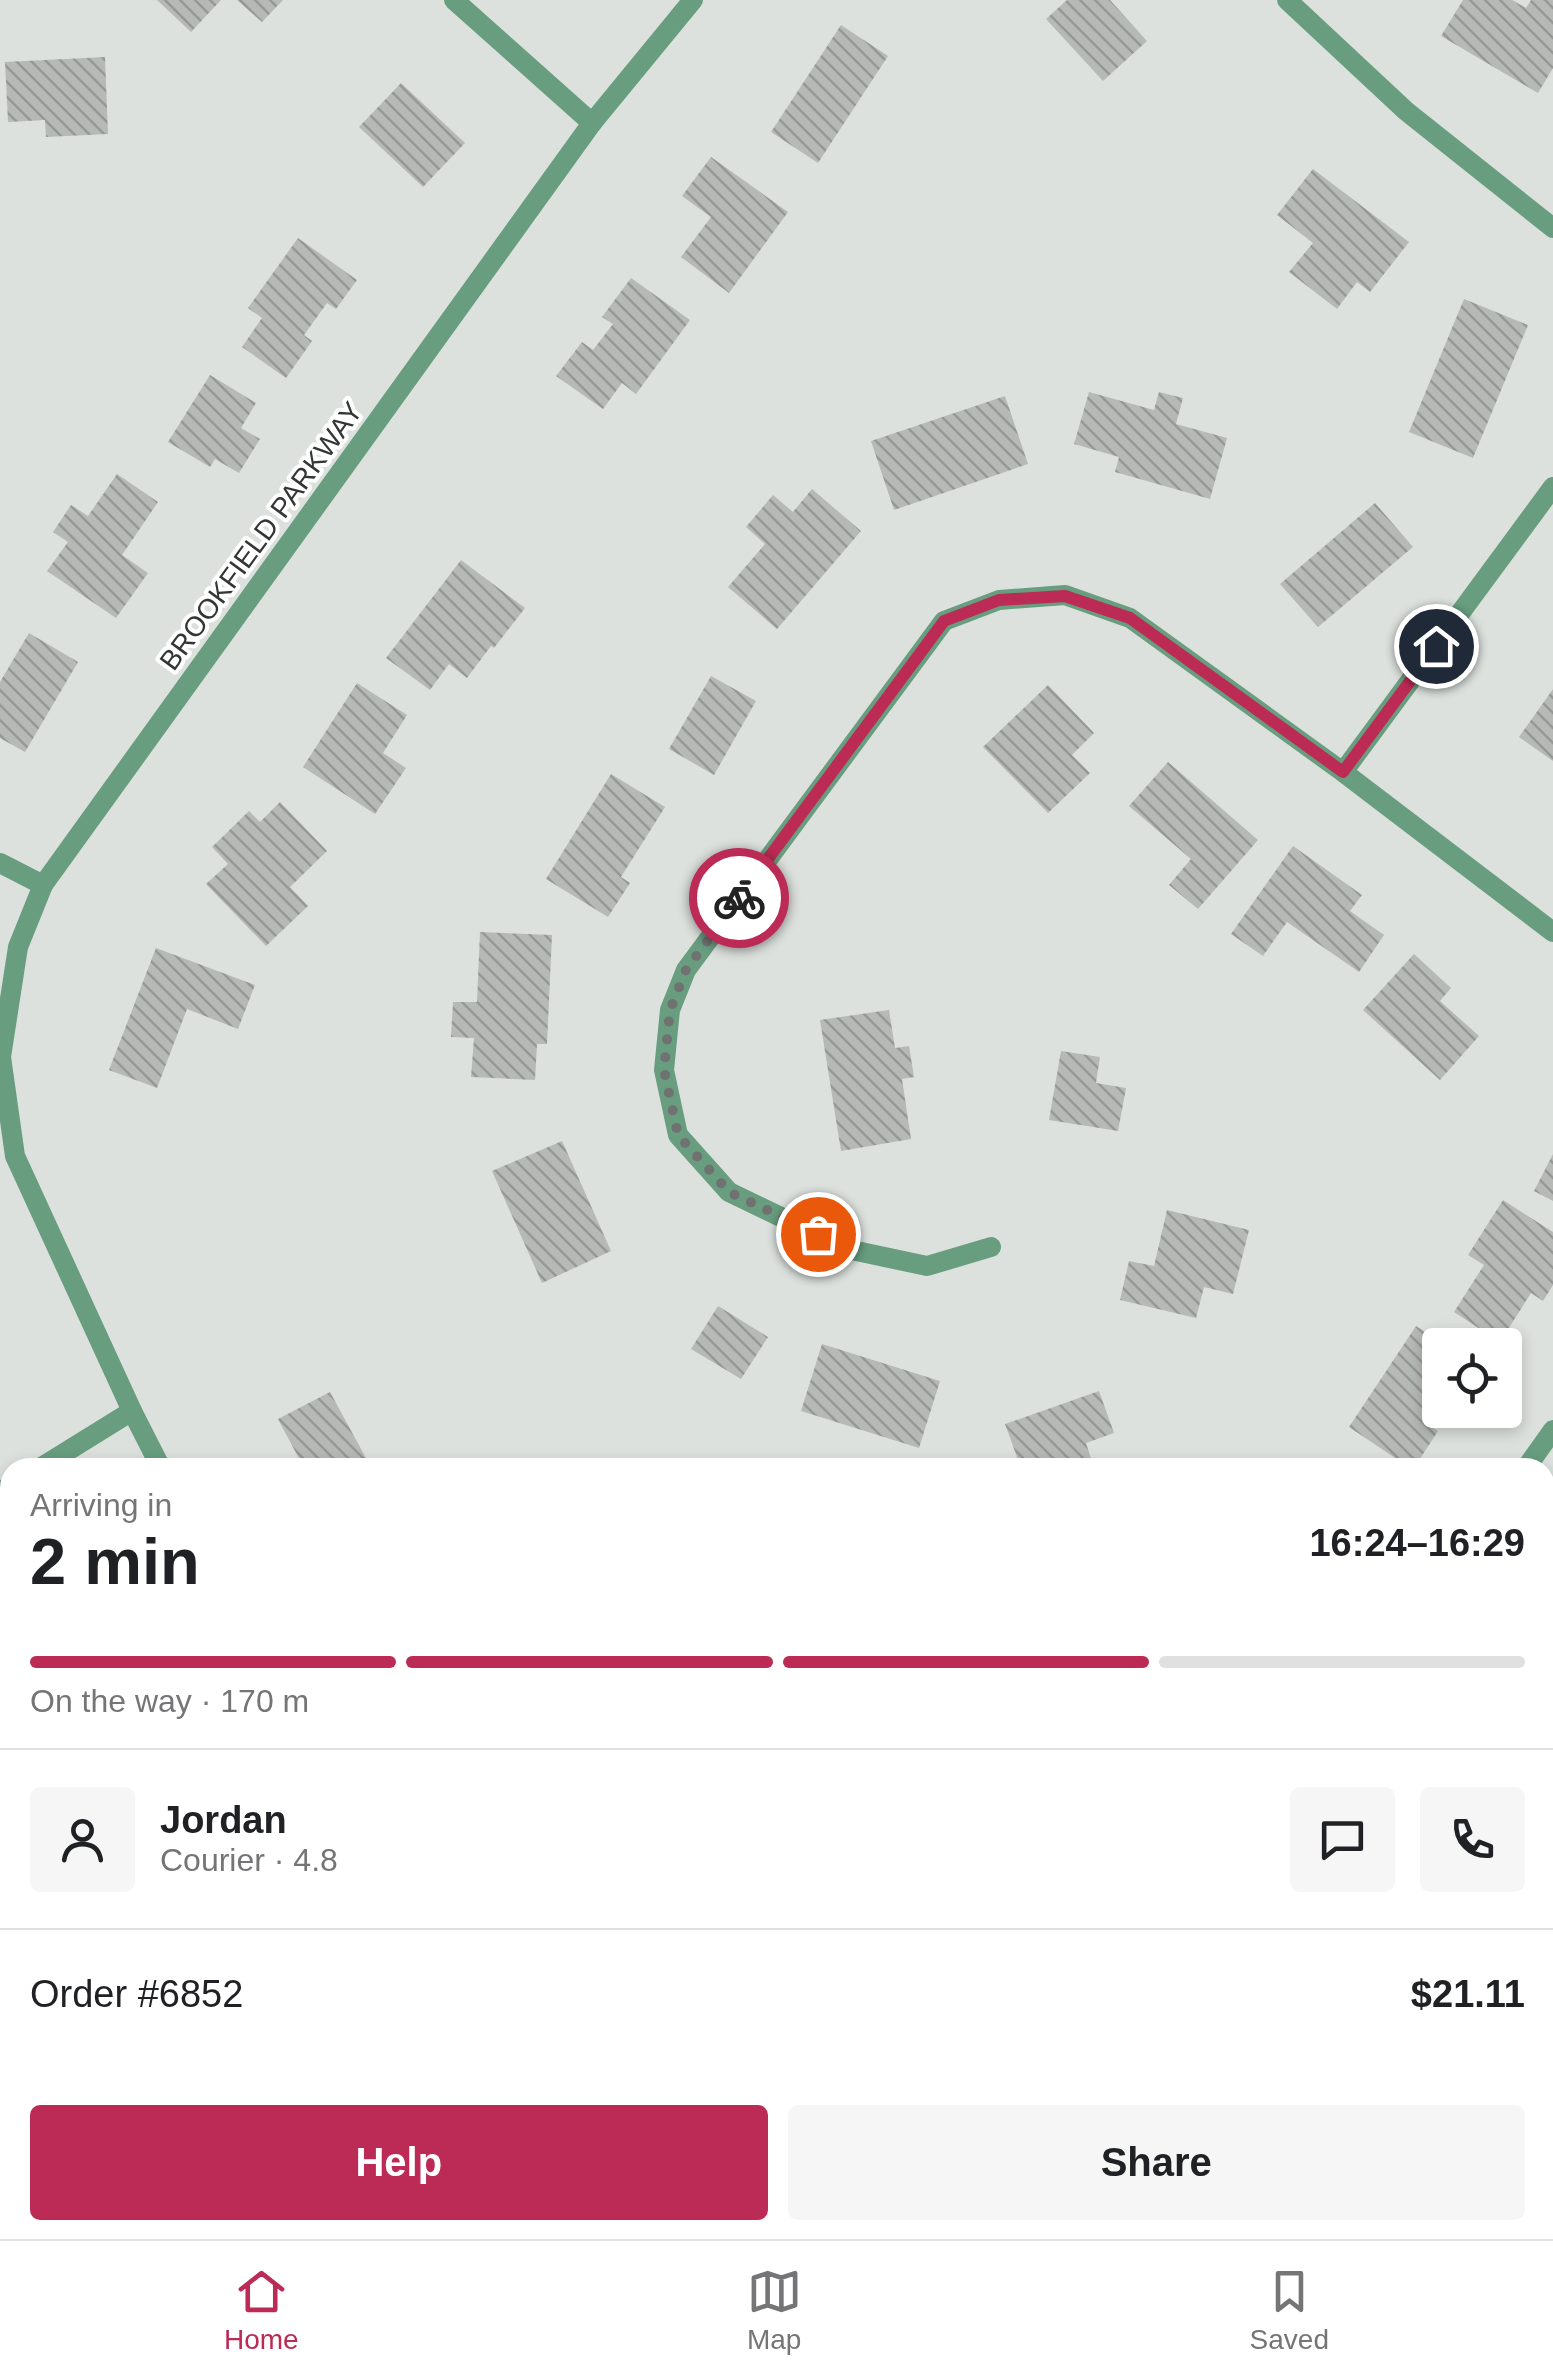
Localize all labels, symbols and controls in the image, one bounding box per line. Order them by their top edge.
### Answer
street label: BROOKFIELD PARKWAY [154,396,369,676]
pin [1394,604,1479,689]
icon: home [1409,619,1464,674]
courier [689,848,789,948]
icon: bike [712,871,767,926]
pin [776,1192,861,1277]
icon: bag [791,1207,846,1262]
map controls [1422,1328,1522,1428]
button: locate [1422,1328,1522,1428]
text: Arriving in [30,1487,172,1523]
text: 16:24–16:29 [1309,1522,1525,1564]
text: 2 min [30,1525,200,1598]
text: On the way · 170 m [30,1683,309,1719]
button: person [30,1787,135,1892]
button: chat [1290,1787,1395,1892]
button: phone [1420,1787,1525,1892]
text: Jordan [160,1799,287,1841]
text: Courier · 4.8 [160,1842,338,1878]
text: Order #6852 [30,1973,243,2015]
text: $21.11 [1411,1973,1525,2015]
button: Help [30,2105,768,2220]
button: Share [788,2105,1525,2220]
tab: Home [224,2264,299,2356]
tab: Map [747,2264,802,2356]
tab: Saved [1250,2264,1329,2356]

